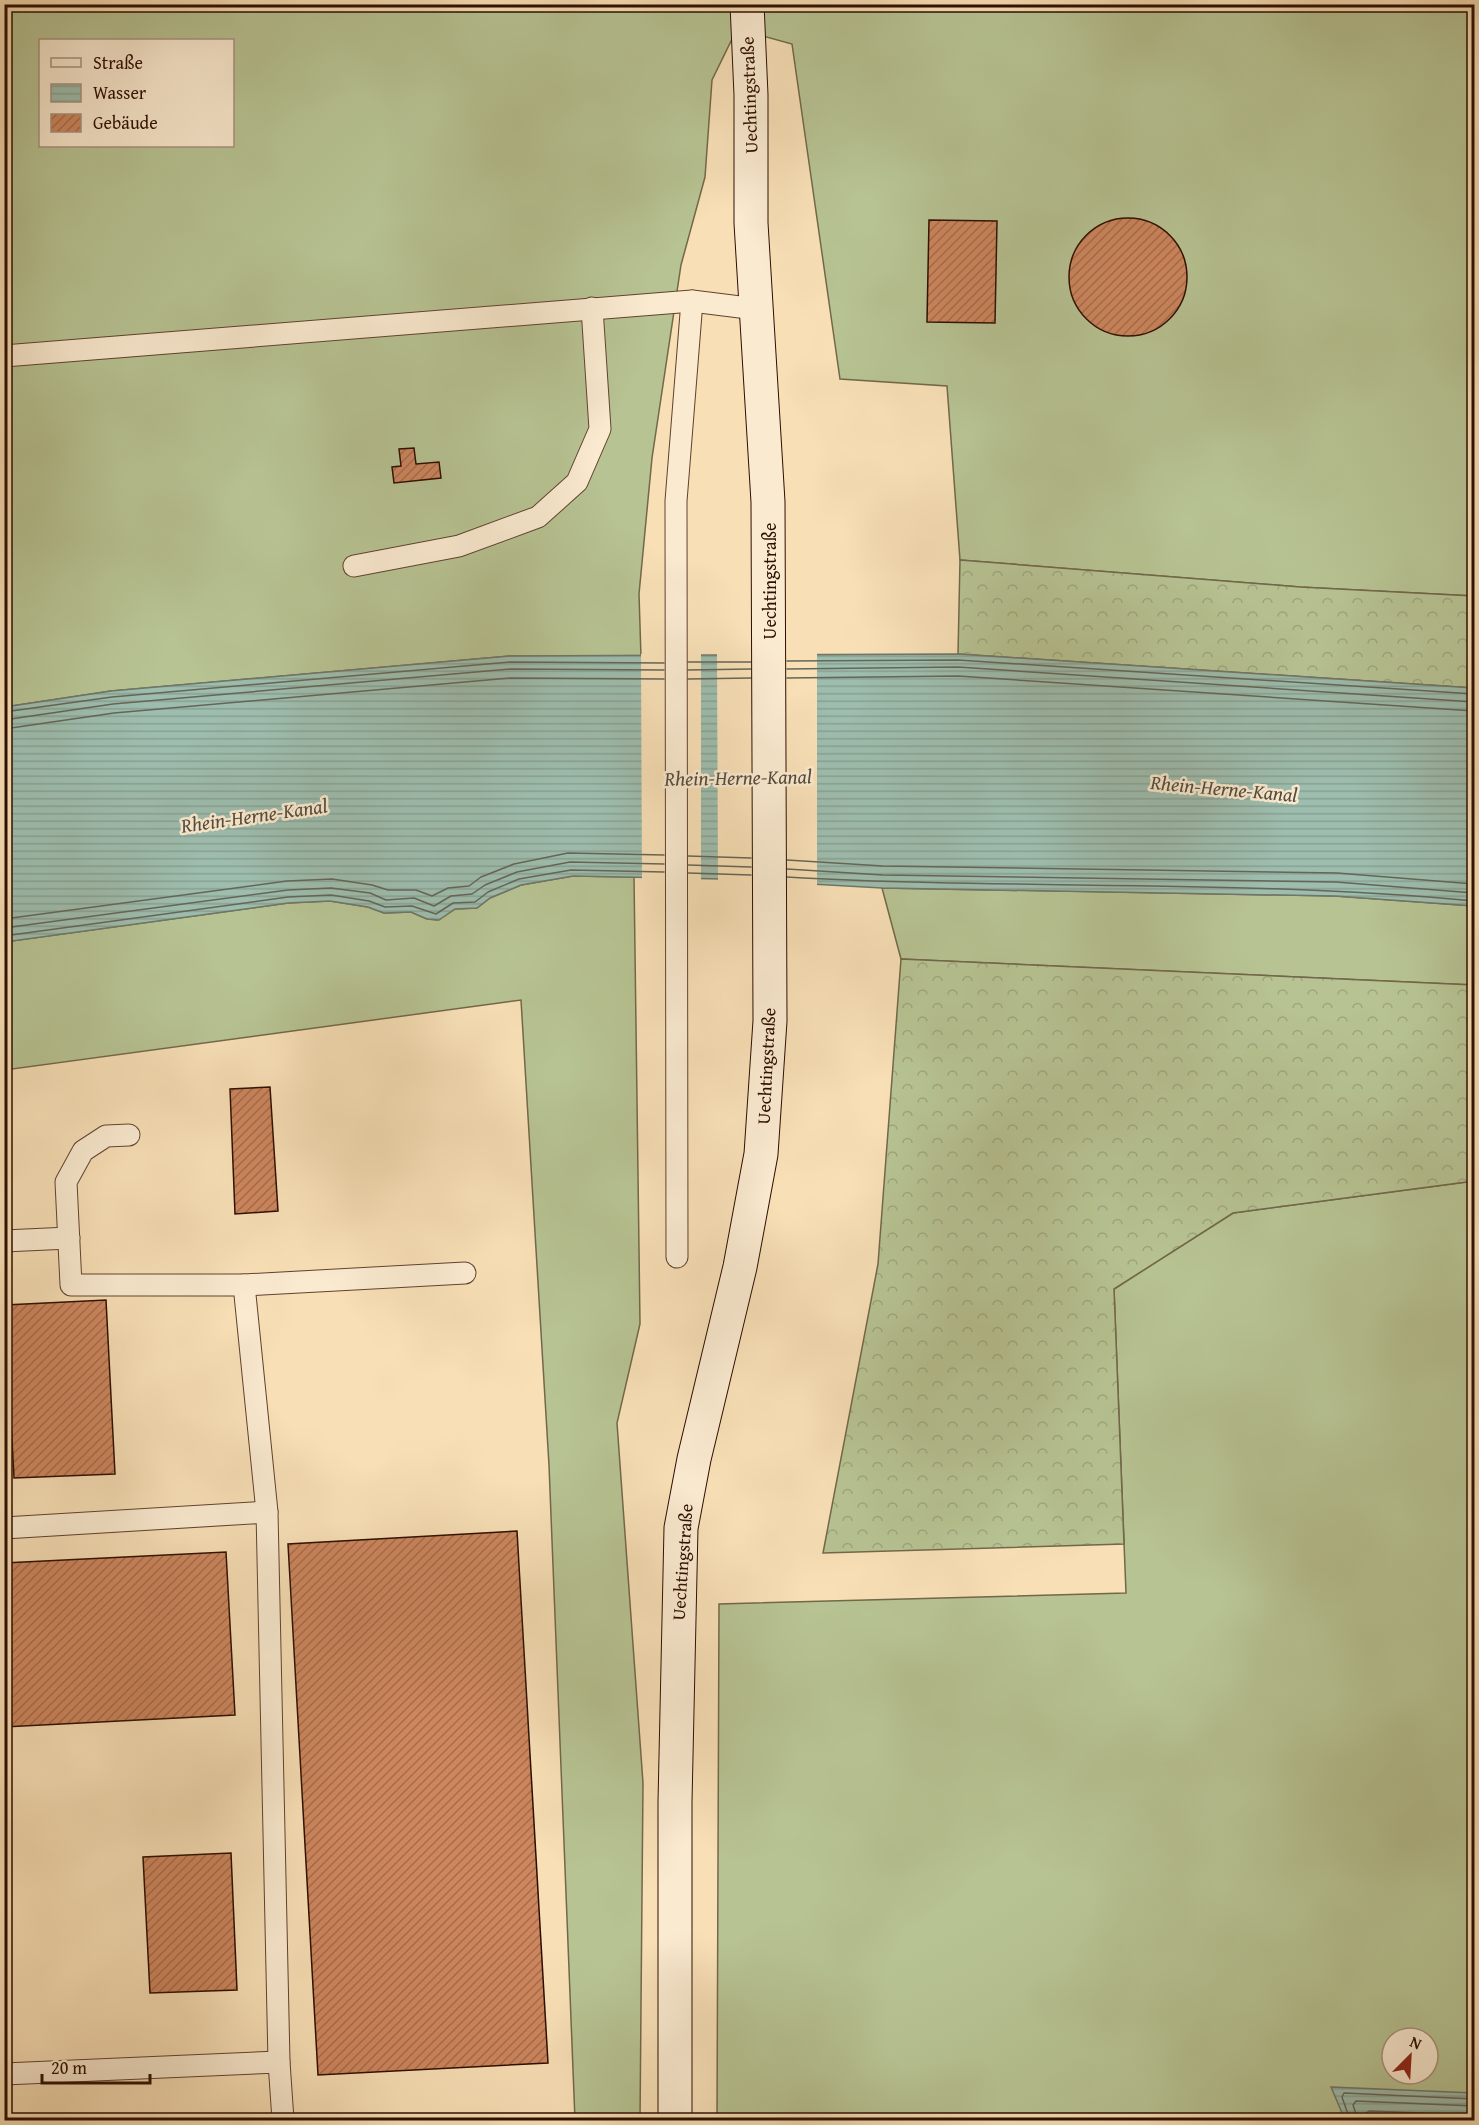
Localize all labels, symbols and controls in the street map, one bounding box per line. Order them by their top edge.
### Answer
street label: Uechtingstraße [733,36,765,154]
legend [39,39,234,147]
text: Straße [93,49,143,76]
text: Wasser [93,79,147,106]
text: Gebäude [93,109,158,136]
street label: Uechtingstraße [756,523,783,639]
water label: Rhein-Herne-Kanal [663,761,812,793]
water label: Rhein-Herne-Kanal [1148,767,1299,809]
water label: Rhein-Herne-Kanal [178,790,329,840]
street label: Uechtingstraße [749,1007,783,1125]
street label: Uechtingstraße [664,1503,700,1621]
north arrow [1380,2026,1440,2086]
text: N [1406,2029,1426,2056]
scale bar [42,2047,150,2085]
text: 20 m [51,2054,87,2081]

